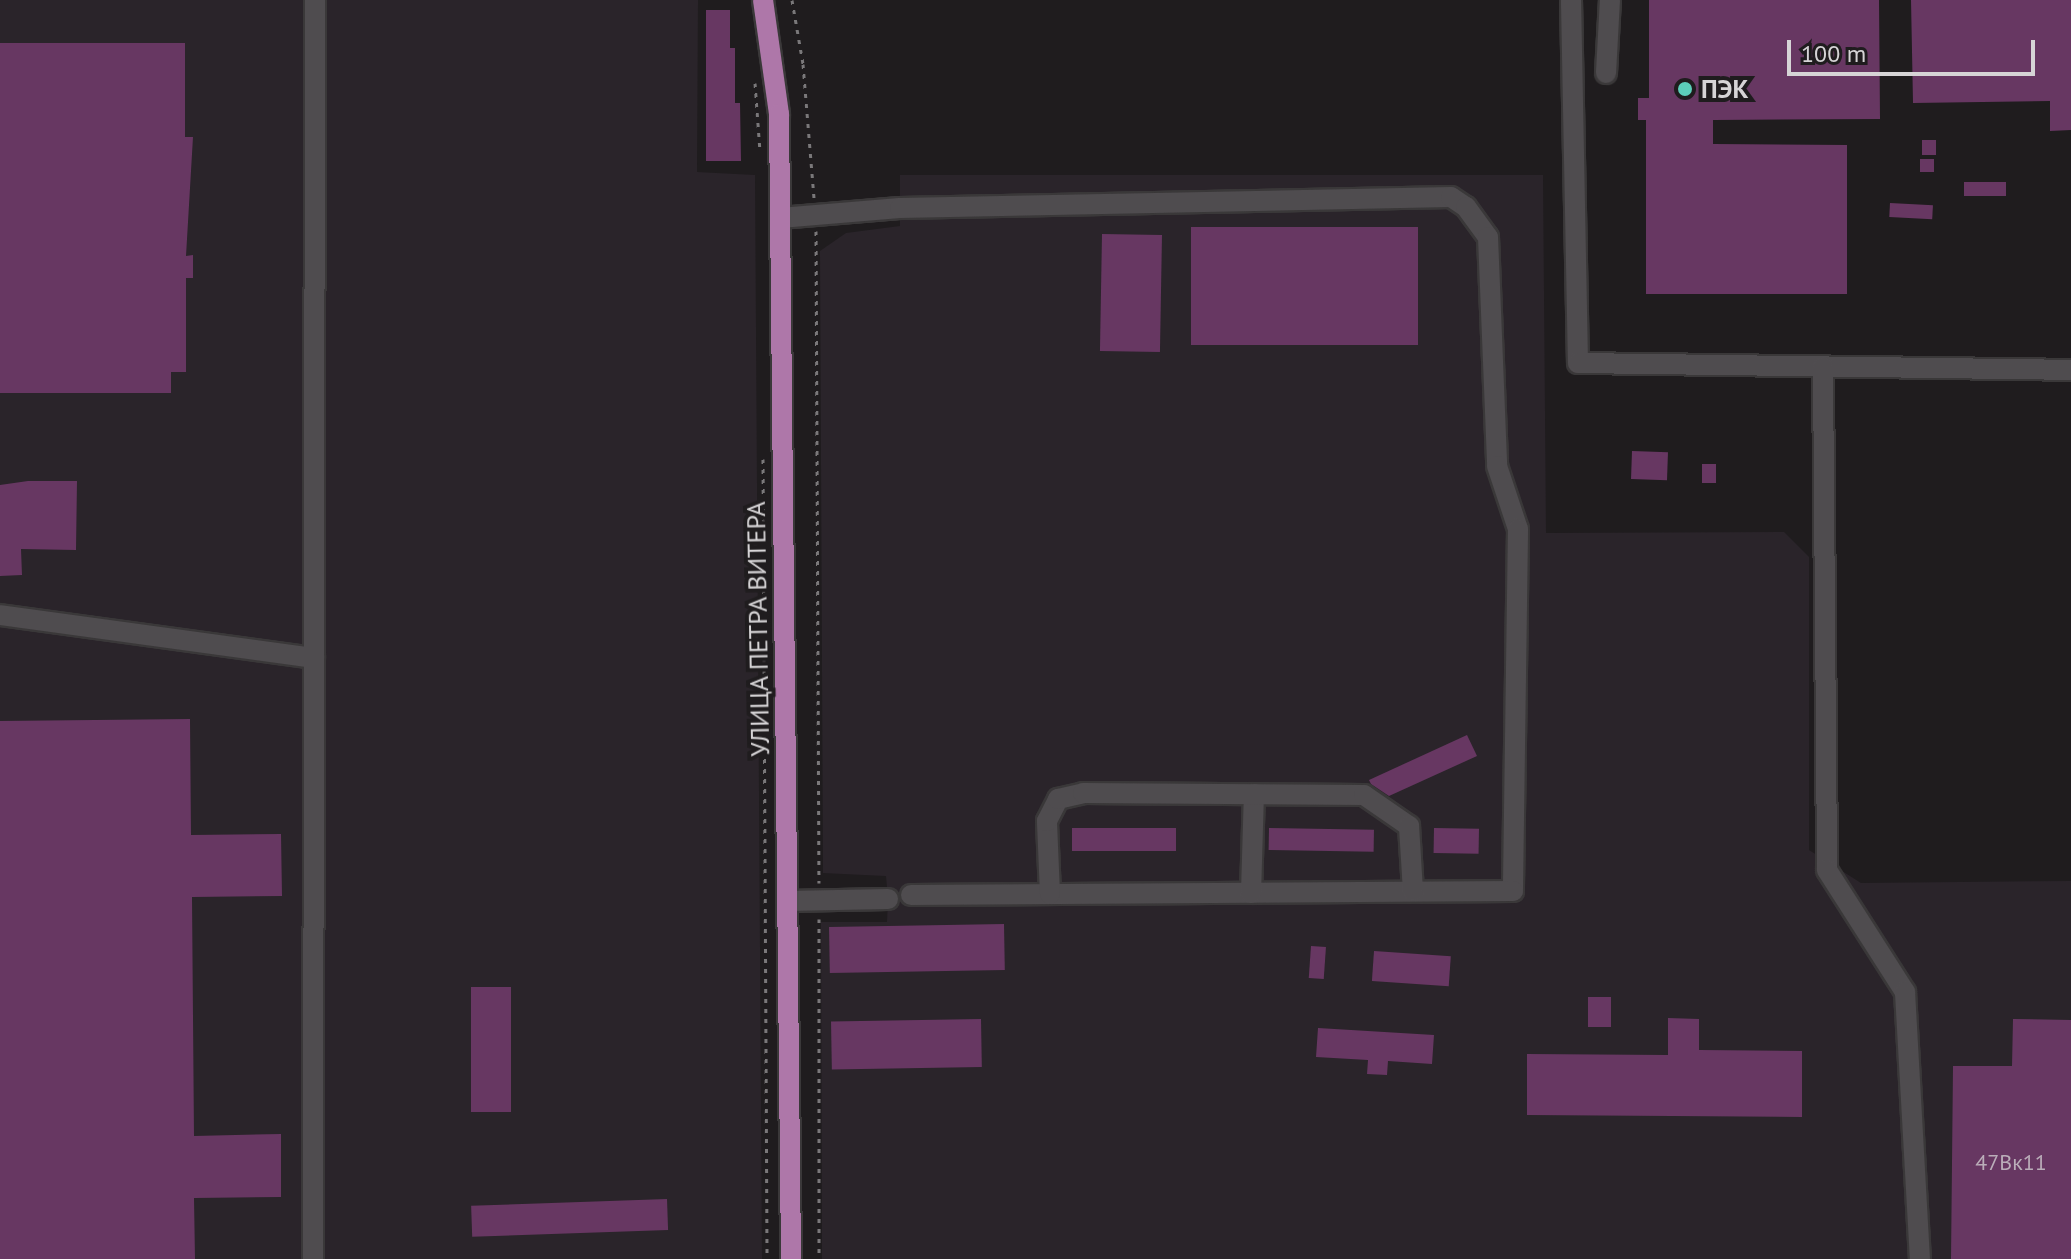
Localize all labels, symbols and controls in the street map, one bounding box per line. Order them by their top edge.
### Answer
scale bar [1791,24,2039,74]
text: 100 m [1801,38,1866,69]
place label: ПЭК [1701,73,1749,105]
marker: ПЭК [1676,80,1694,98]
street label: УЛИЦА ПЕТРА ВИТЕРА [740,500,776,758]
house number: 47Вк11 [1975,1150,2047,1176]

